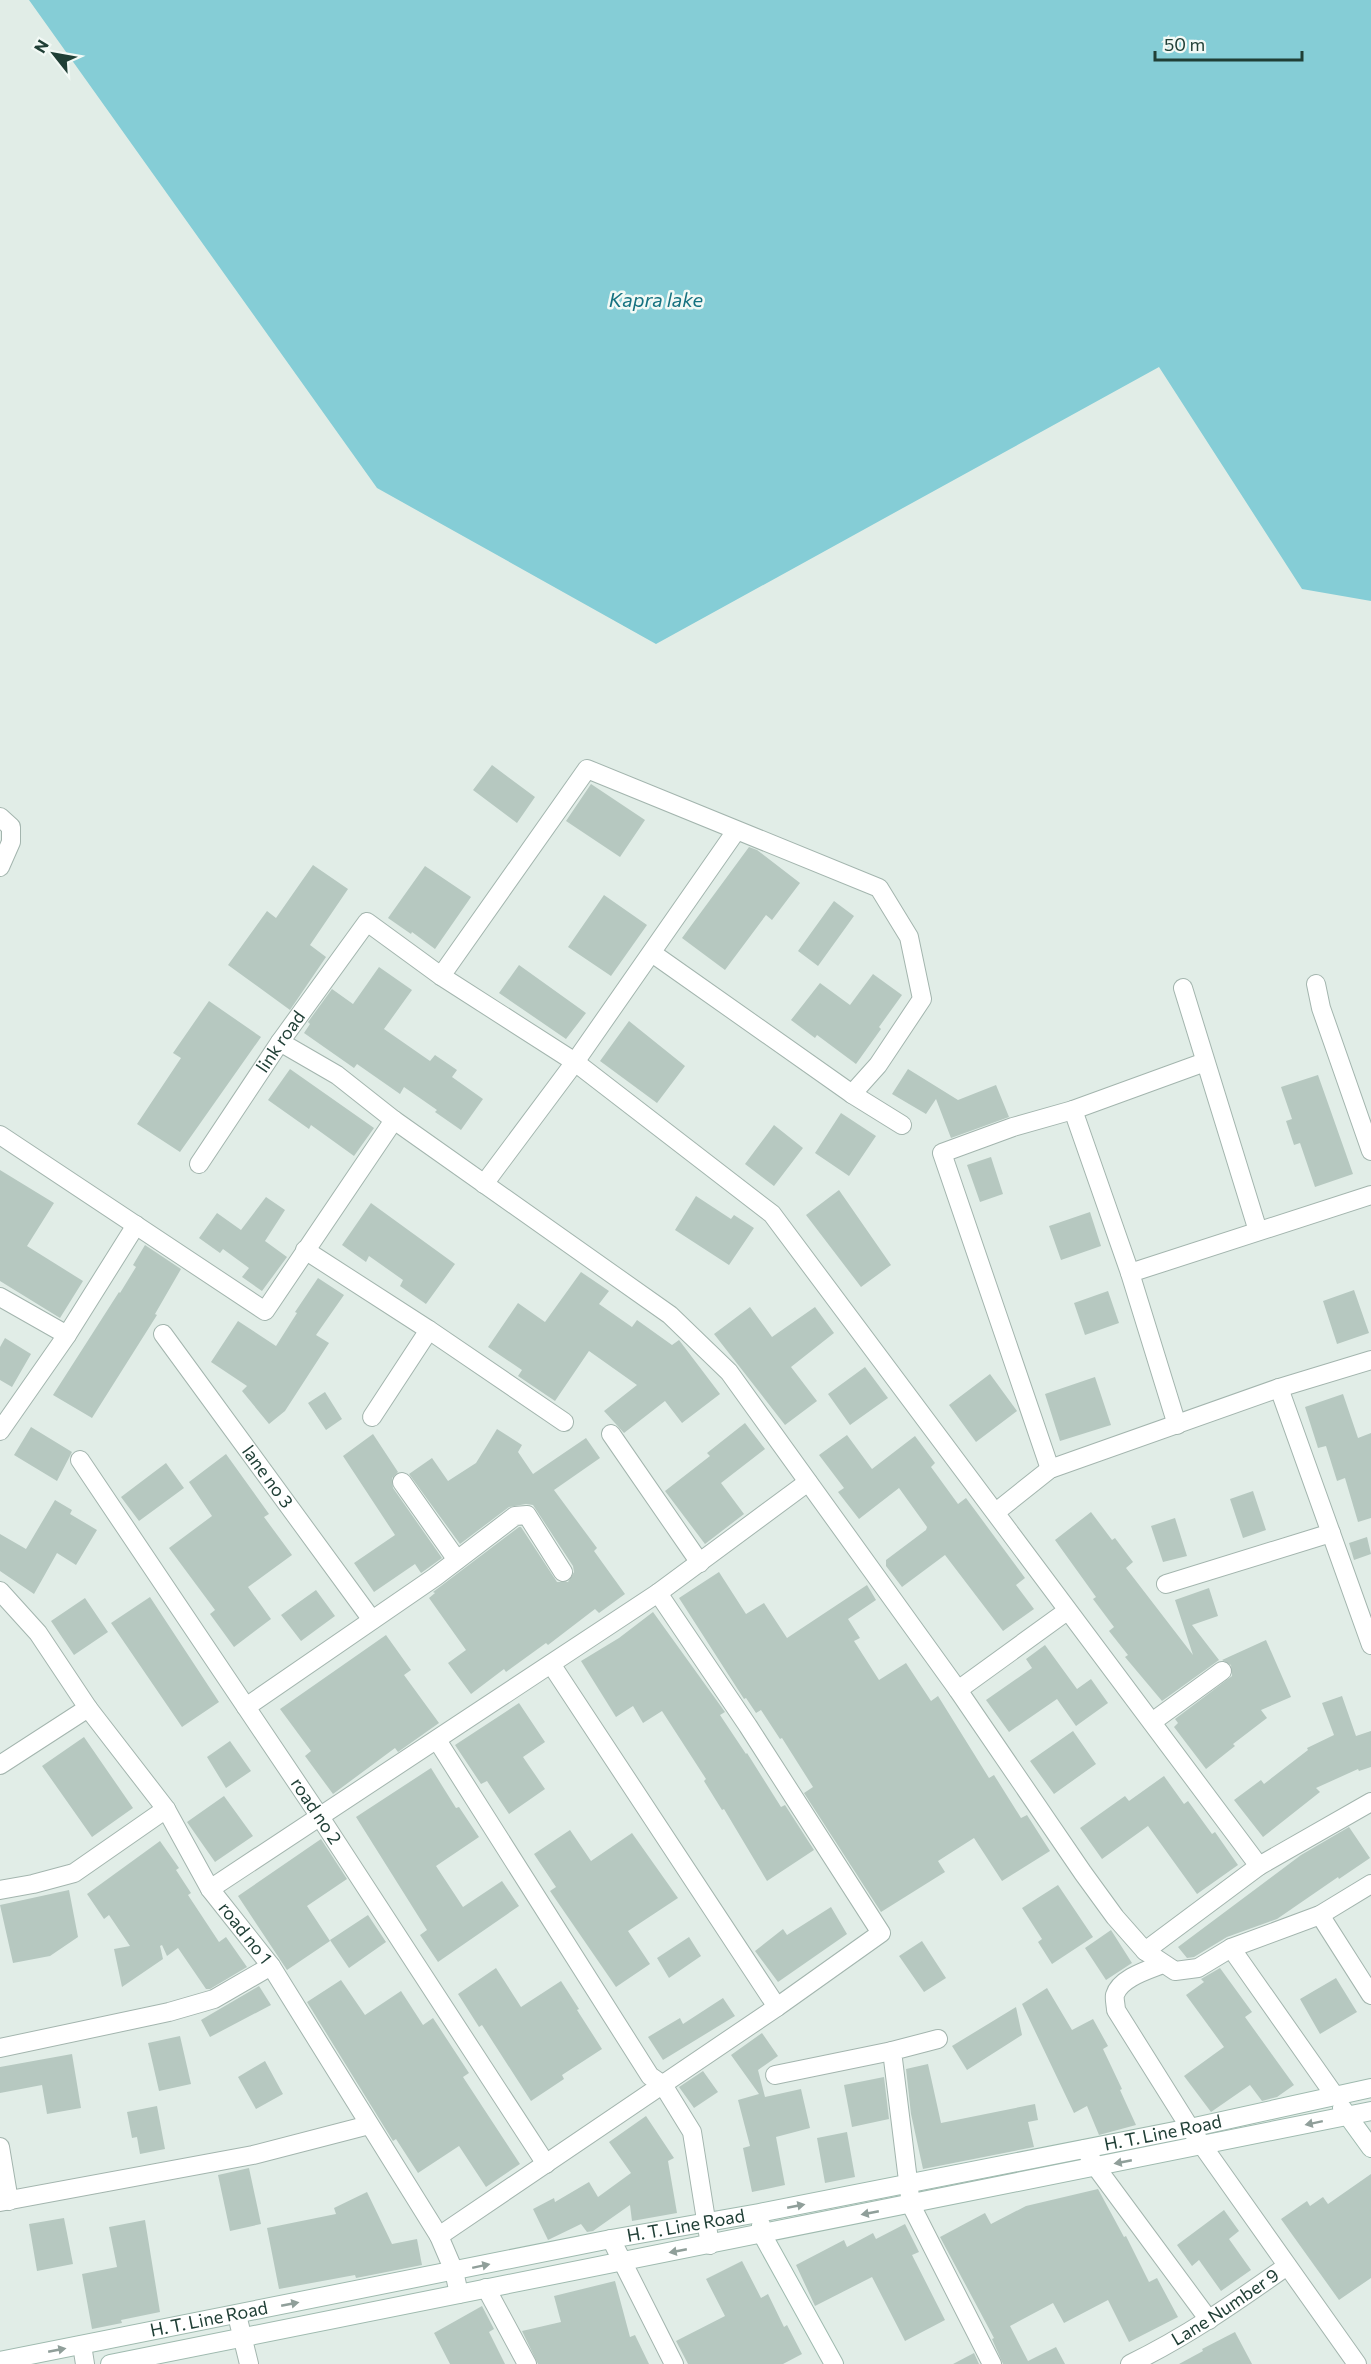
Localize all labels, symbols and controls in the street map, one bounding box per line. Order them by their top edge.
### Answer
north arrow [24,24,84,84]
scale bar [1155,24,1302,62]
text: 50 m [1164,33,1205,55]
text: N [29,36,52,56]
water label: Kapra lake [609,287,704,311]
street label: link road [251,1006,309,1076]
street label: lane no 3 [238,1441,298,1512]
street label: road no 2 [287,1773,347,1848]
street label: road no 1 [214,1897,277,1968]
street label: H. T. Line Road [1102,2109,1223,2155]
one-way arrow [1304,2119,1323,2128]
one-way arrow [1113,2157,1132,2167]
one-way arrow [787,2201,806,2210]
street label: H. T. Line Road [625,2204,746,2246]
one-way arrow [860,2209,879,2218]
one-way arrow [669,2247,688,2256]
one-way arrow [472,2260,490,2270]
street label: Lane Number 9 [1167,2263,1283,2350]
street label: H. T. Line Road [148,2296,269,2341]
one-way arrow [281,2299,299,2309]
one-way arrow [48,2345,67,2354]

